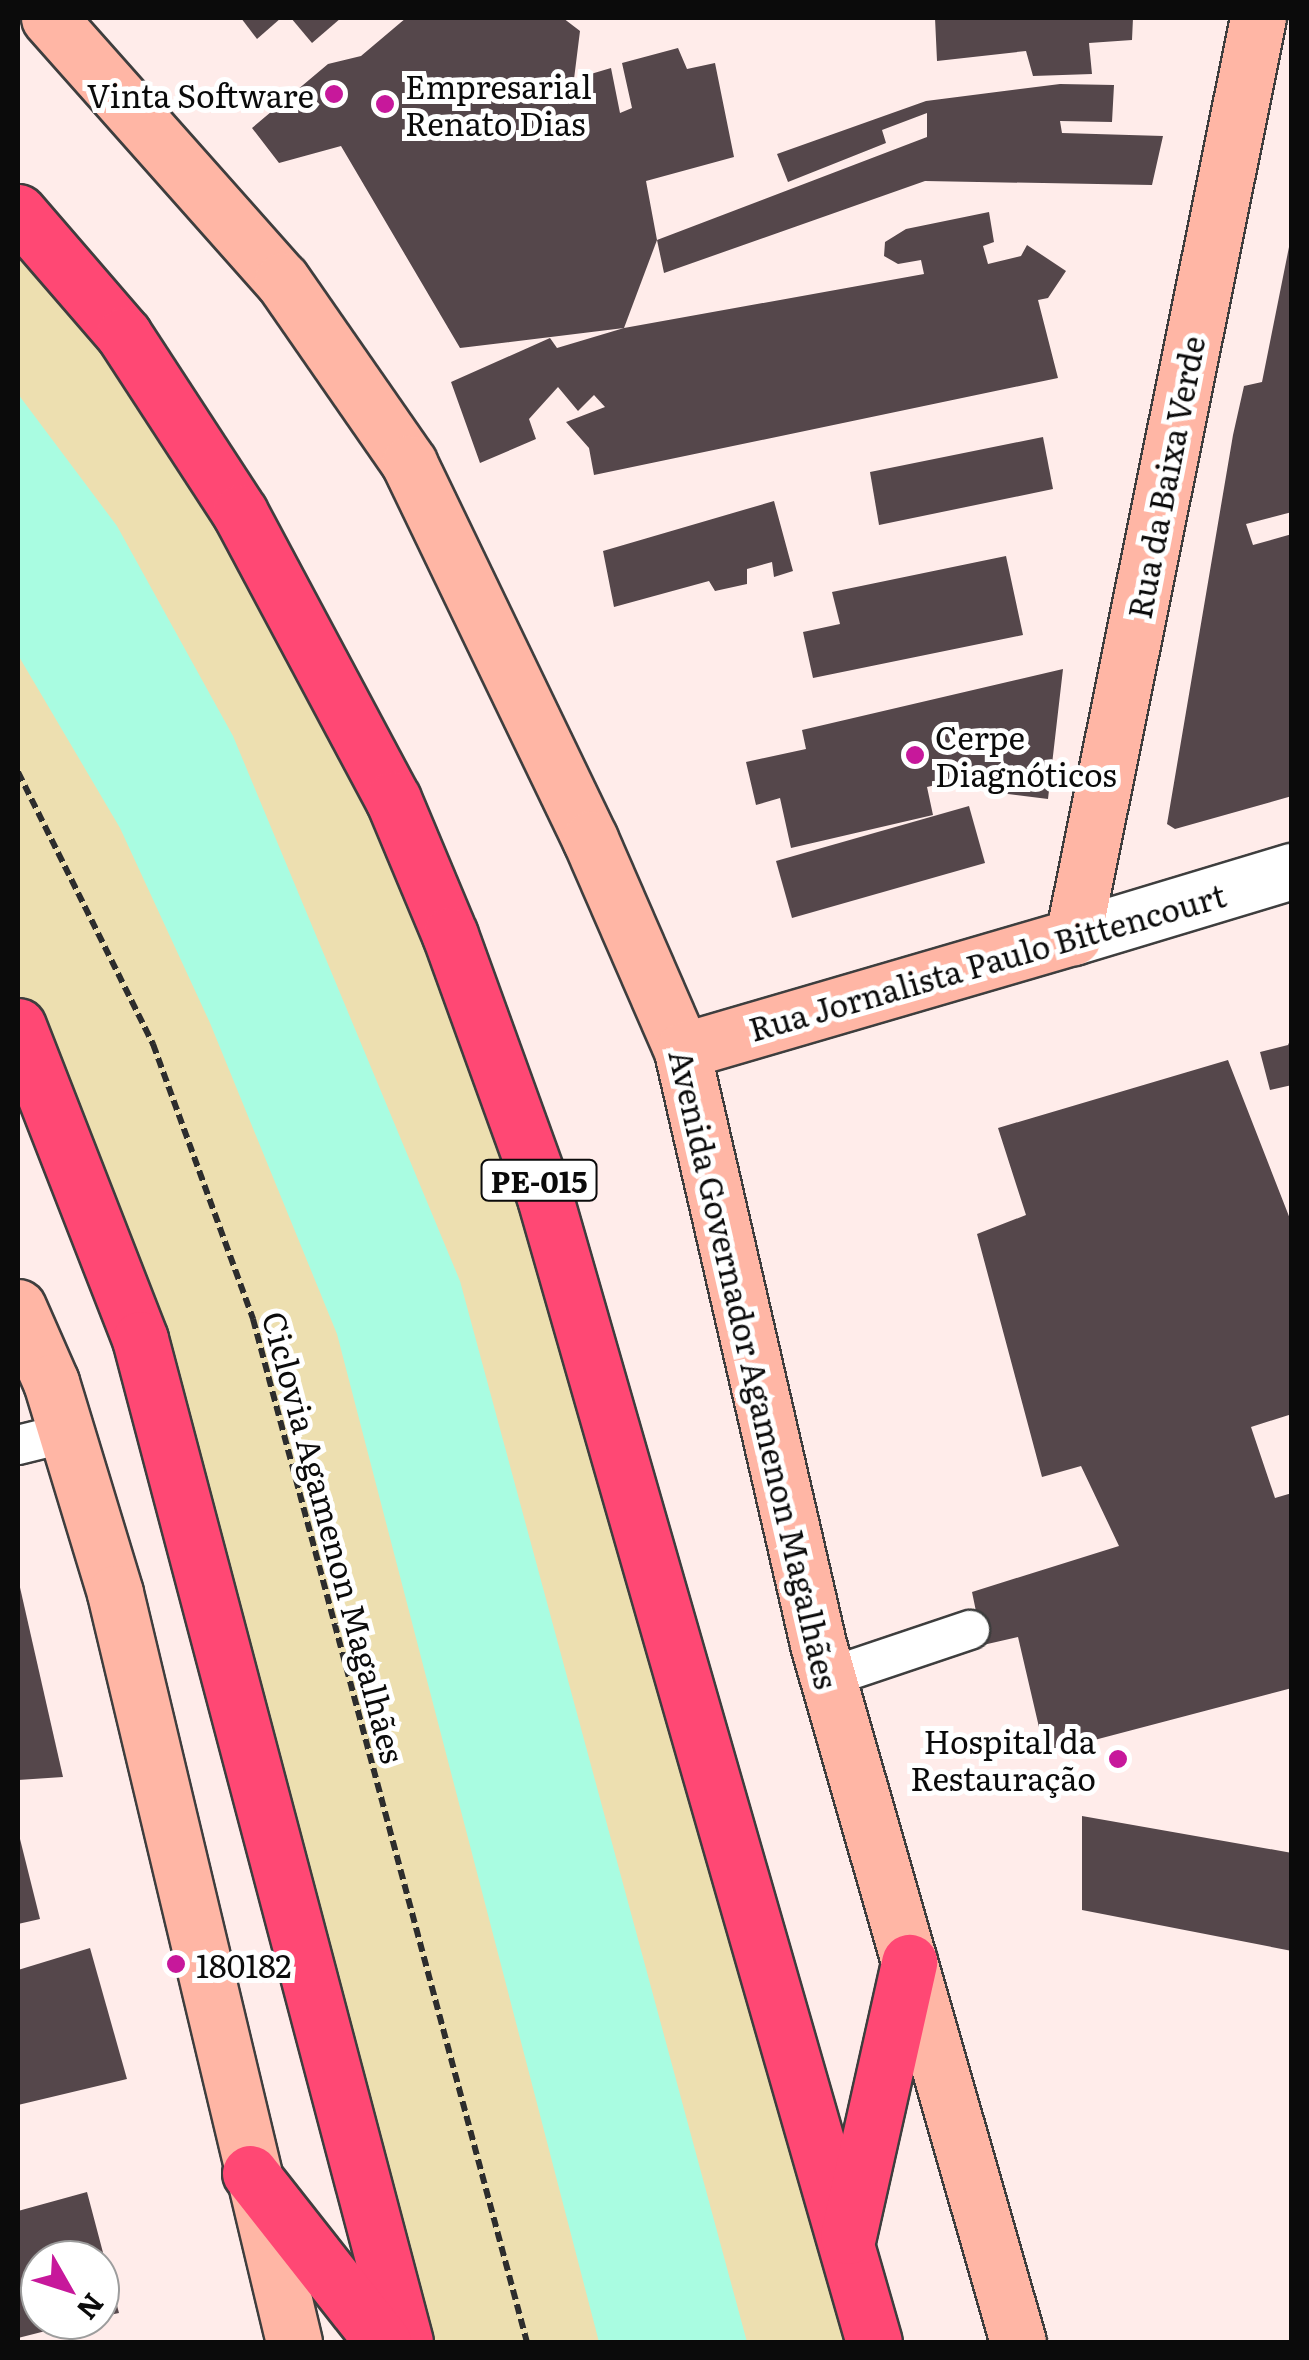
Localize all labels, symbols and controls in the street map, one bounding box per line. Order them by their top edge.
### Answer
place label: Empresarial Renato Dias [405,67,592,142]
place label: Vinta Software [87,75,314,113]
marker: Vinta Software [323,83,345,105]
marker: Empresarial Renato Dias [374,93,396,115]
street label: Rua da Baixa Verde [1119,332,1211,622]
place label: Cerpe Diagnóticos [935,718,1117,793]
marker: Cerpe Diagnóticos [904,744,926,766]
street label: Rua Jornalista Paulo Bittencourt [744,874,1230,1048]
street label: Avenida Governador Agamenon Magalhães [663,1046,847,1692]
road number: PE-015 [479,1155,599,1205]
street label: Ciclovia Agamenon Magalhães [256,1307,414,1767]
place label: Hospital da Restauração [910,1722,1096,1797]
marker: Hospital da Restauração [1105,1746,1131,1772]
place label: 180182 [196,1945,292,1983]
marker: 180182 [165,1953,187,1975]
north arrow [20,2240,120,2340]
text: N [68,2285,115,2330]

